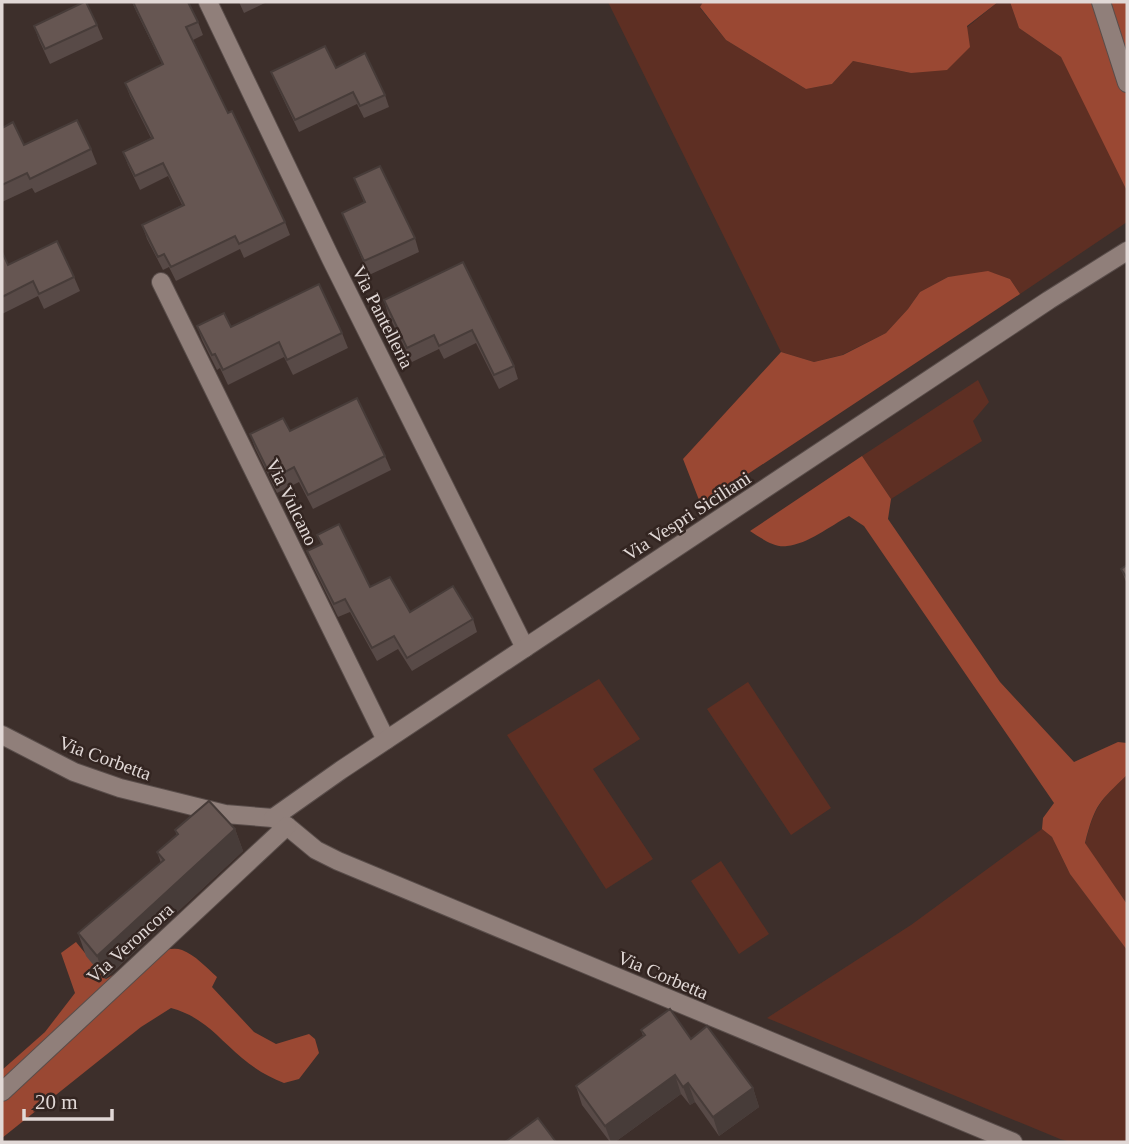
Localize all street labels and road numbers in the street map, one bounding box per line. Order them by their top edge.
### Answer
street label: Via Pantelleria [348,262,418,372]
street label: Via Vulcano [262,455,322,549]
street label: Via Vespri Siciliani [620,467,754,565]
street label: Via Corbetta [56,732,154,785]
street label: Via Veroncora [83,898,178,987]
street label: Via Corbetta [614,946,712,1004]

